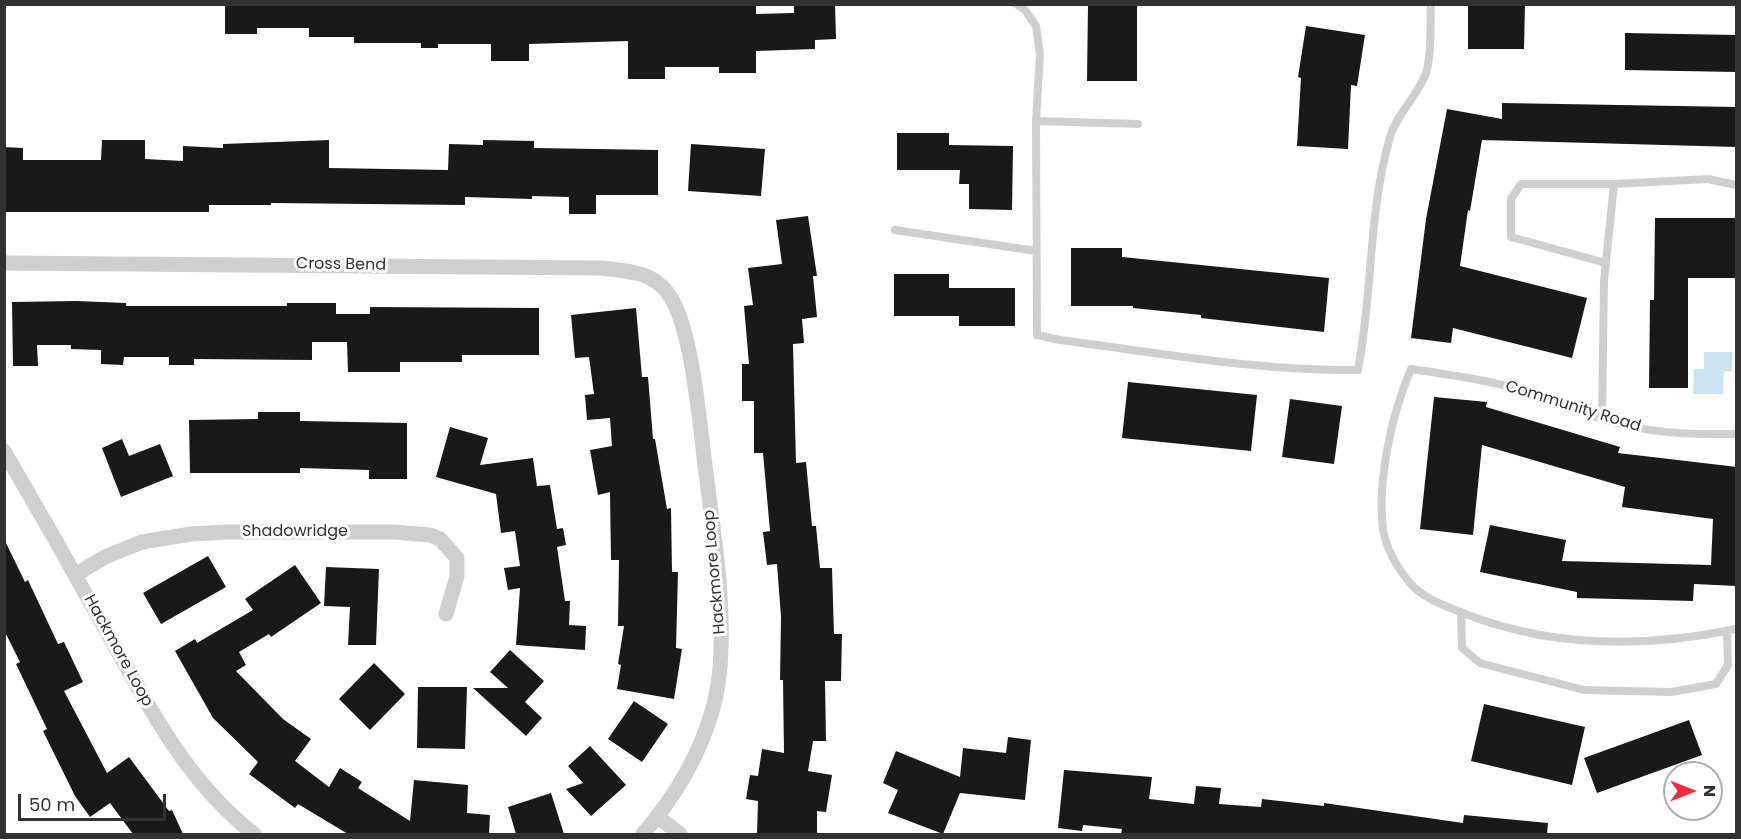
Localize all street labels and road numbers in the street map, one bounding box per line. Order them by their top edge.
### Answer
street label: Cross Bend [296,255,386,275]
street label: Community Road [1503,377,1643,437]
street label: Hackmore Loop [700,509,730,635]
street label: Shadowridge [242,522,348,542]
street label: Hackmore Loop [79,592,157,710]

